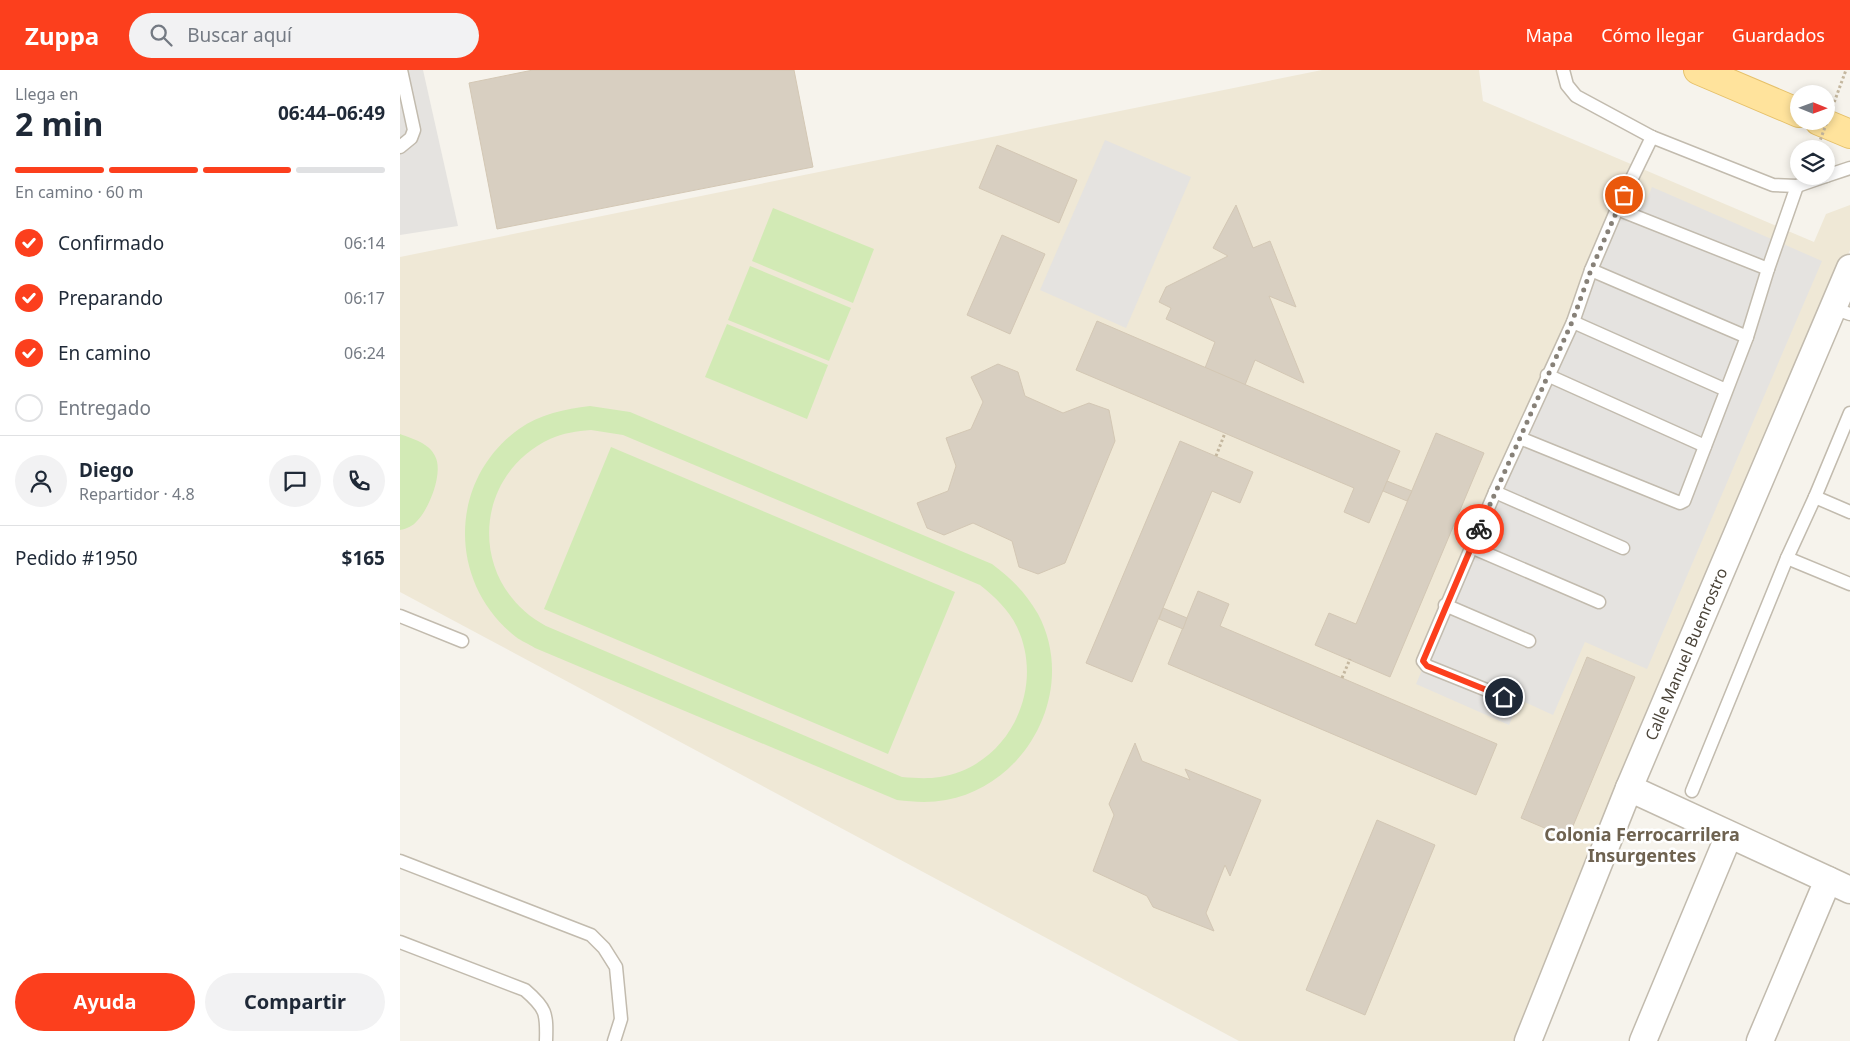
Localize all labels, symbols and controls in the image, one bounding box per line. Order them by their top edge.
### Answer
search box [129,13,479,58]
text: Zuppa [25,19,99,52]
icon: search [147,21,175,49]
text: Buscar aquí [187,22,292,48]
text: Mapa [1526,23,1573,47]
text: Cómo llegar [1601,23,1704,47]
text: Guardados [1732,23,1825,47]
text: Llega en [15,83,78,105]
north arrow [1790,85,1835,130]
map controls [1790,85,1835,185]
text: 06:44–06:49 [278,100,385,126]
text: 2 min [15,102,103,145]
button: layers [1790,140,1835,185]
pin [1603,174,1645,216]
text: En camino · 60 m [15,181,143,203]
icon: bag [1610,181,1638,209]
icon: check [15,229,43,257]
text: Confirmado [58,230,164,256]
text: 06:14 [344,232,385,254]
icon: check [15,284,43,312]
text: Preparando [58,285,163,311]
text: 06:17 [344,287,385,309]
icon: check [15,339,43,367]
text: En camino [58,340,151,366]
text: 06:24 [344,342,385,364]
text: Entregado [58,395,151,421]
button: person [15,455,67,507]
button: chat [269,455,321,507]
button: phone [333,455,385,507]
text: Diego [79,457,134,483]
text: Repartidor · 4.8 [79,483,195,505]
courier [1454,504,1504,554]
icon: bike [1465,515,1493,543]
text: Pedido #1950 [15,545,138,571]
text: $165 [342,545,385,571]
street label: Calle Manuel Buenrostro [1640,564,1732,744]
pin [1483,676,1525,718]
icon: home [1490,683,1518,711]
district label: Colonia Ferrocarrilera Insurgentes [1544,822,1740,867]
button: Ayuda [15,973,195,1031]
button: Compartir [205,973,385,1031]

